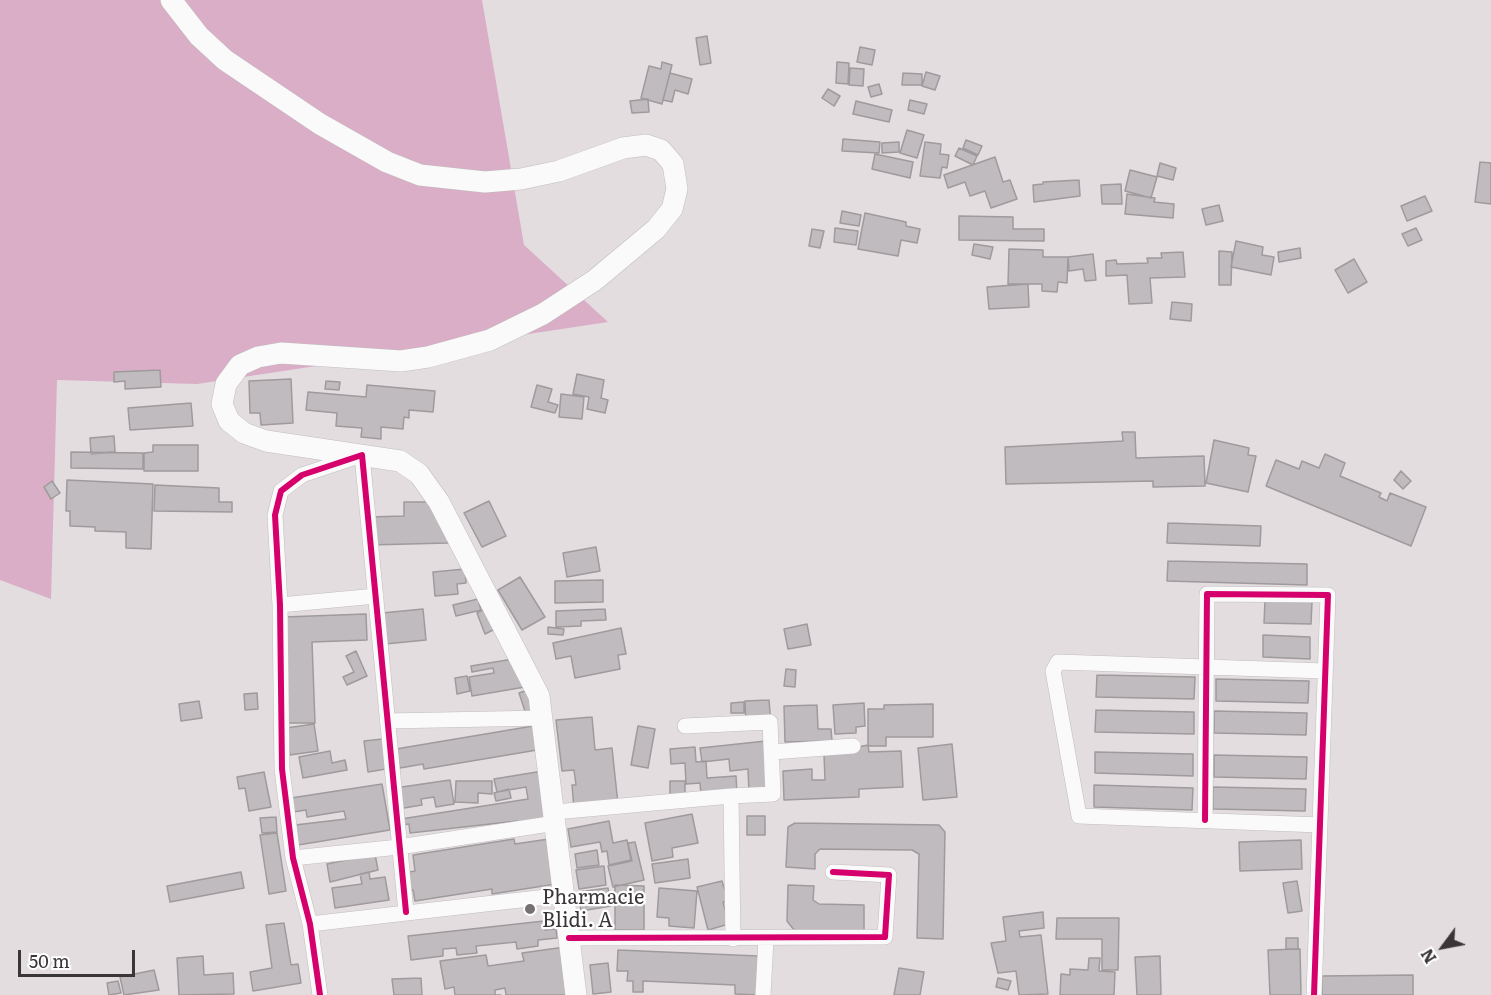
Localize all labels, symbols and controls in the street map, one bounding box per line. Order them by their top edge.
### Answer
place label: Pharmacie Blidi. A [542,886,644,933]
marker: Pharmacie Blidi. A [523,902,537,916]
north arrow [1413,917,1473,977]
scale bar [21,938,138,976]
text: N [1414,944,1441,969]
text: 50 m [29,947,70,974]

